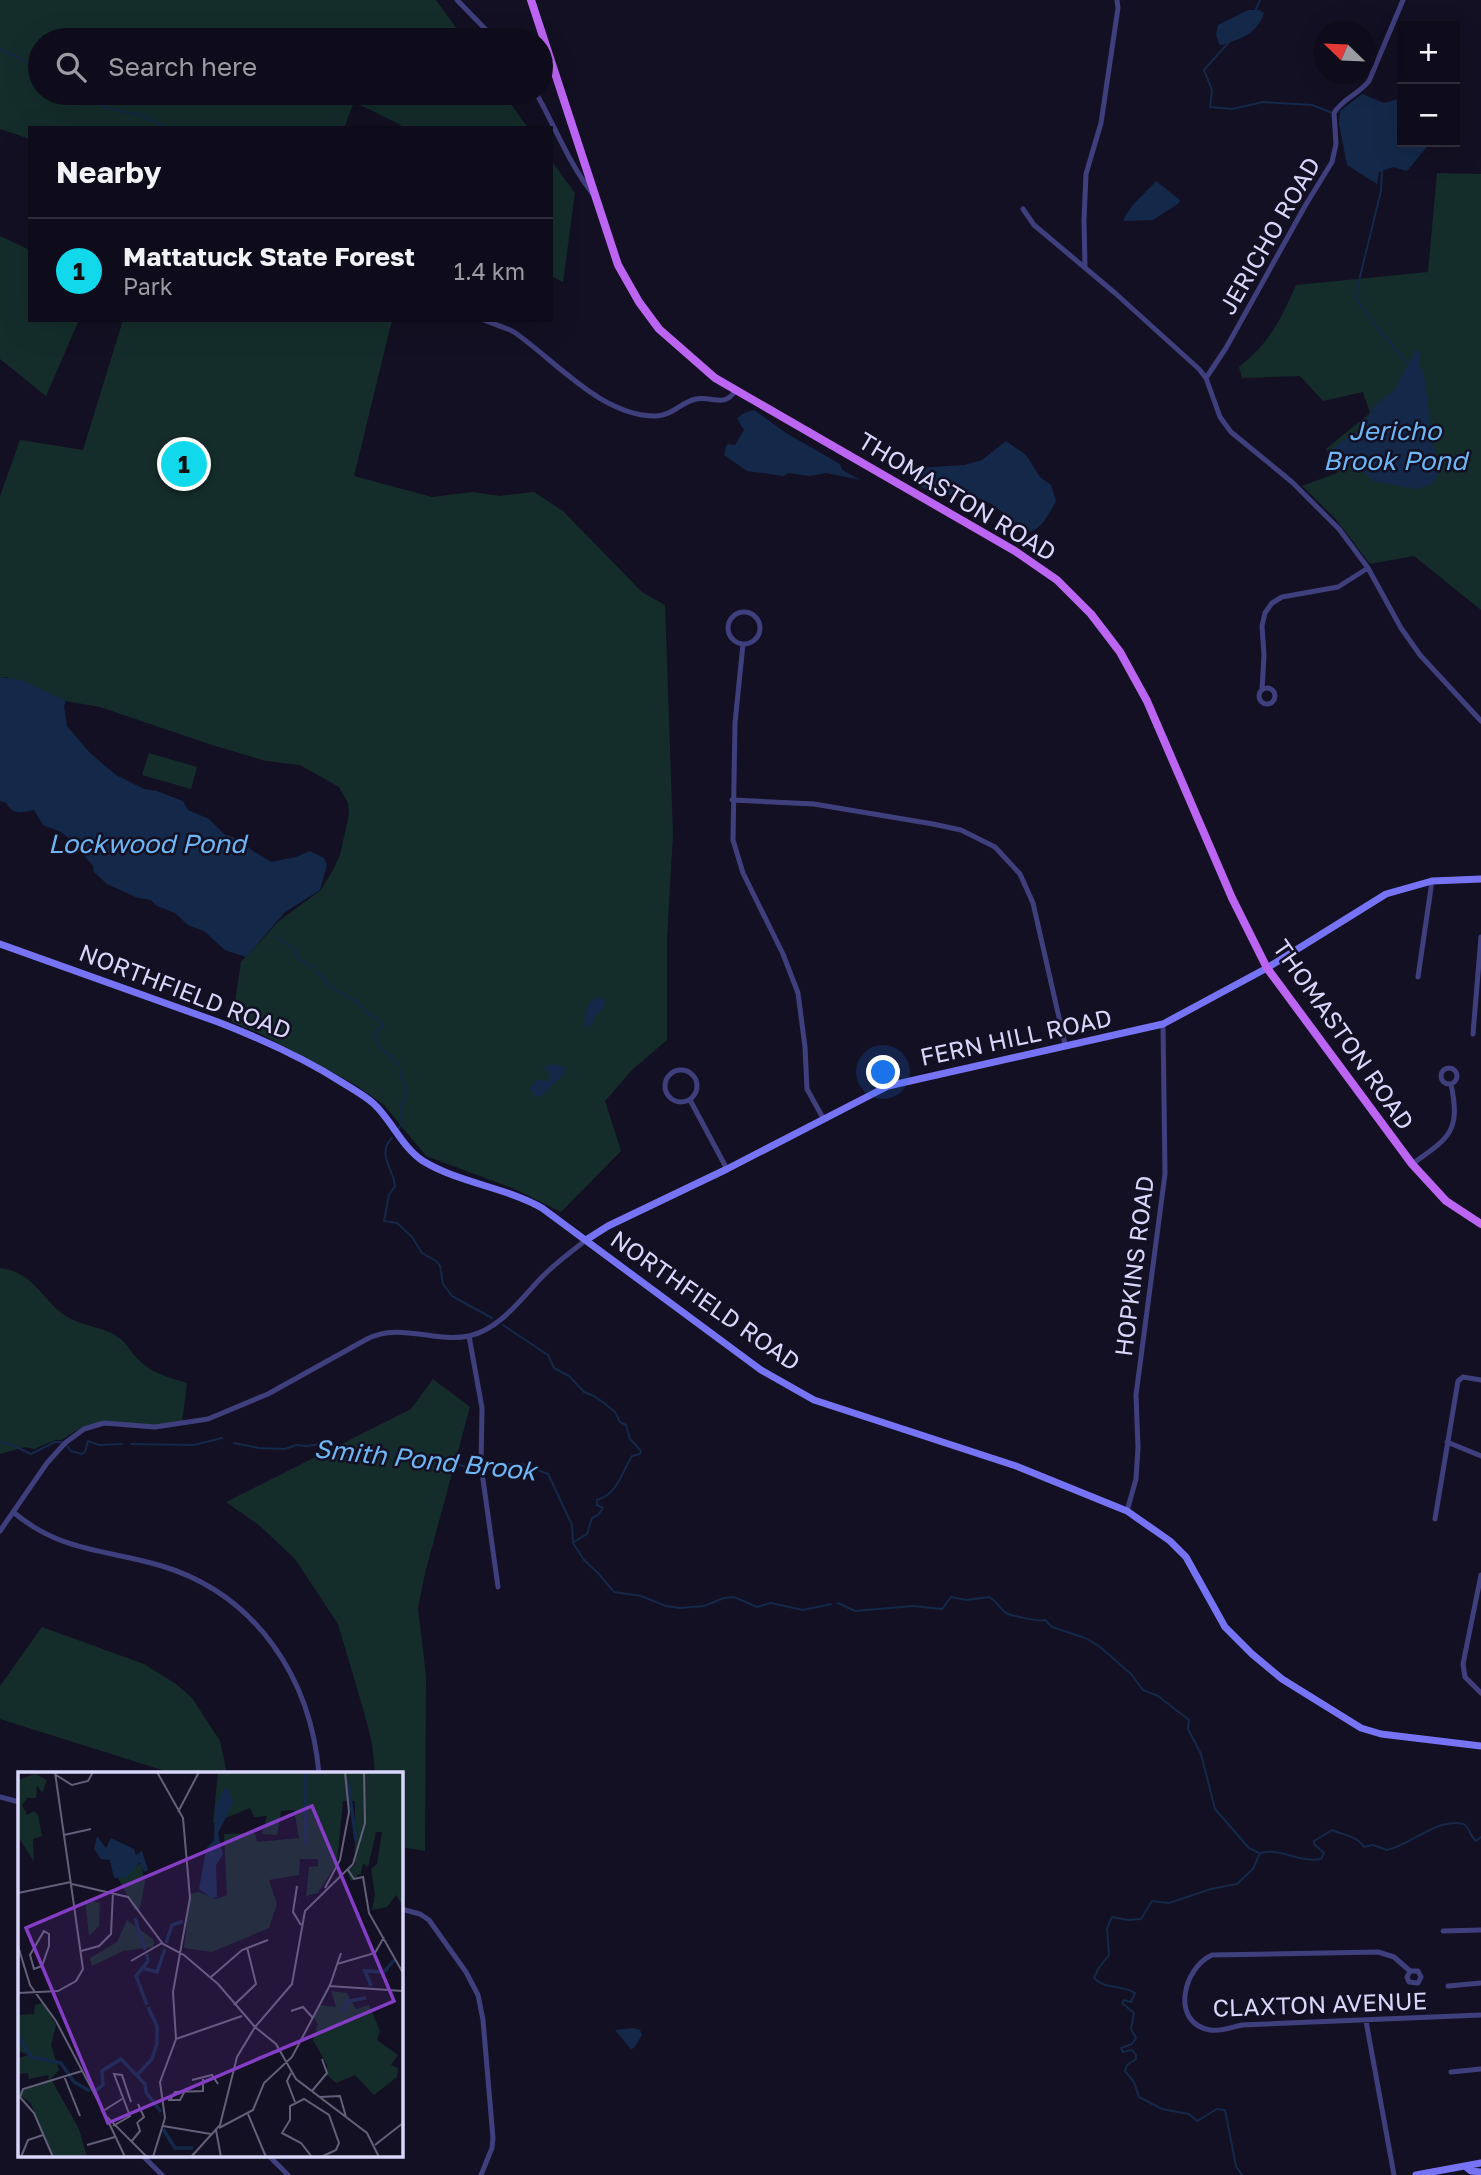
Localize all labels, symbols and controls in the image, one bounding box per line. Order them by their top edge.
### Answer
north arrow [1313,21,1376,84]
map controls [1397,21,1460,147]
button: + [1397,21,1460,84]
search box [28,28,553,105]
icon: search [52,48,90,86]
text: Search here [108,51,257,82]
button: − [1397,84,1460,147]
street label: JERICHO ROAD [1212,152,1325,319]
text: Nearby [56,154,161,190]
text: Mattatuck State Forest [123,241,415,272]
text: 1 [73,257,85,285]
text: 1.4 km [454,257,525,285]
text: Park [123,272,173,300]
water label: Jericho Brook Pond [1323,415,1470,476]
street label: THOMASTON ROAD [854,425,1062,566]
pin: 1 [161,438,207,490]
water label: Lockwood Pond [48,828,249,859]
street label: THOMASTON ROAD [1268,934,1421,1135]
street label: NORTHFIELD ROAD [75,937,296,1044]
street label: FERN HILL ROAD [917,1002,1114,1071]
your location [866,1055,900,1089]
street label: HOPKINS ROAD [1108,1174,1159,1358]
street label: NORTHFIELD ROAD [606,1223,806,1376]
water label: Smith Pond Brook [312,1432,540,1487]
inset map [18,1772,402,2158]
street label: CLAXTON AVENUE [1212,1985,1428,2022]

